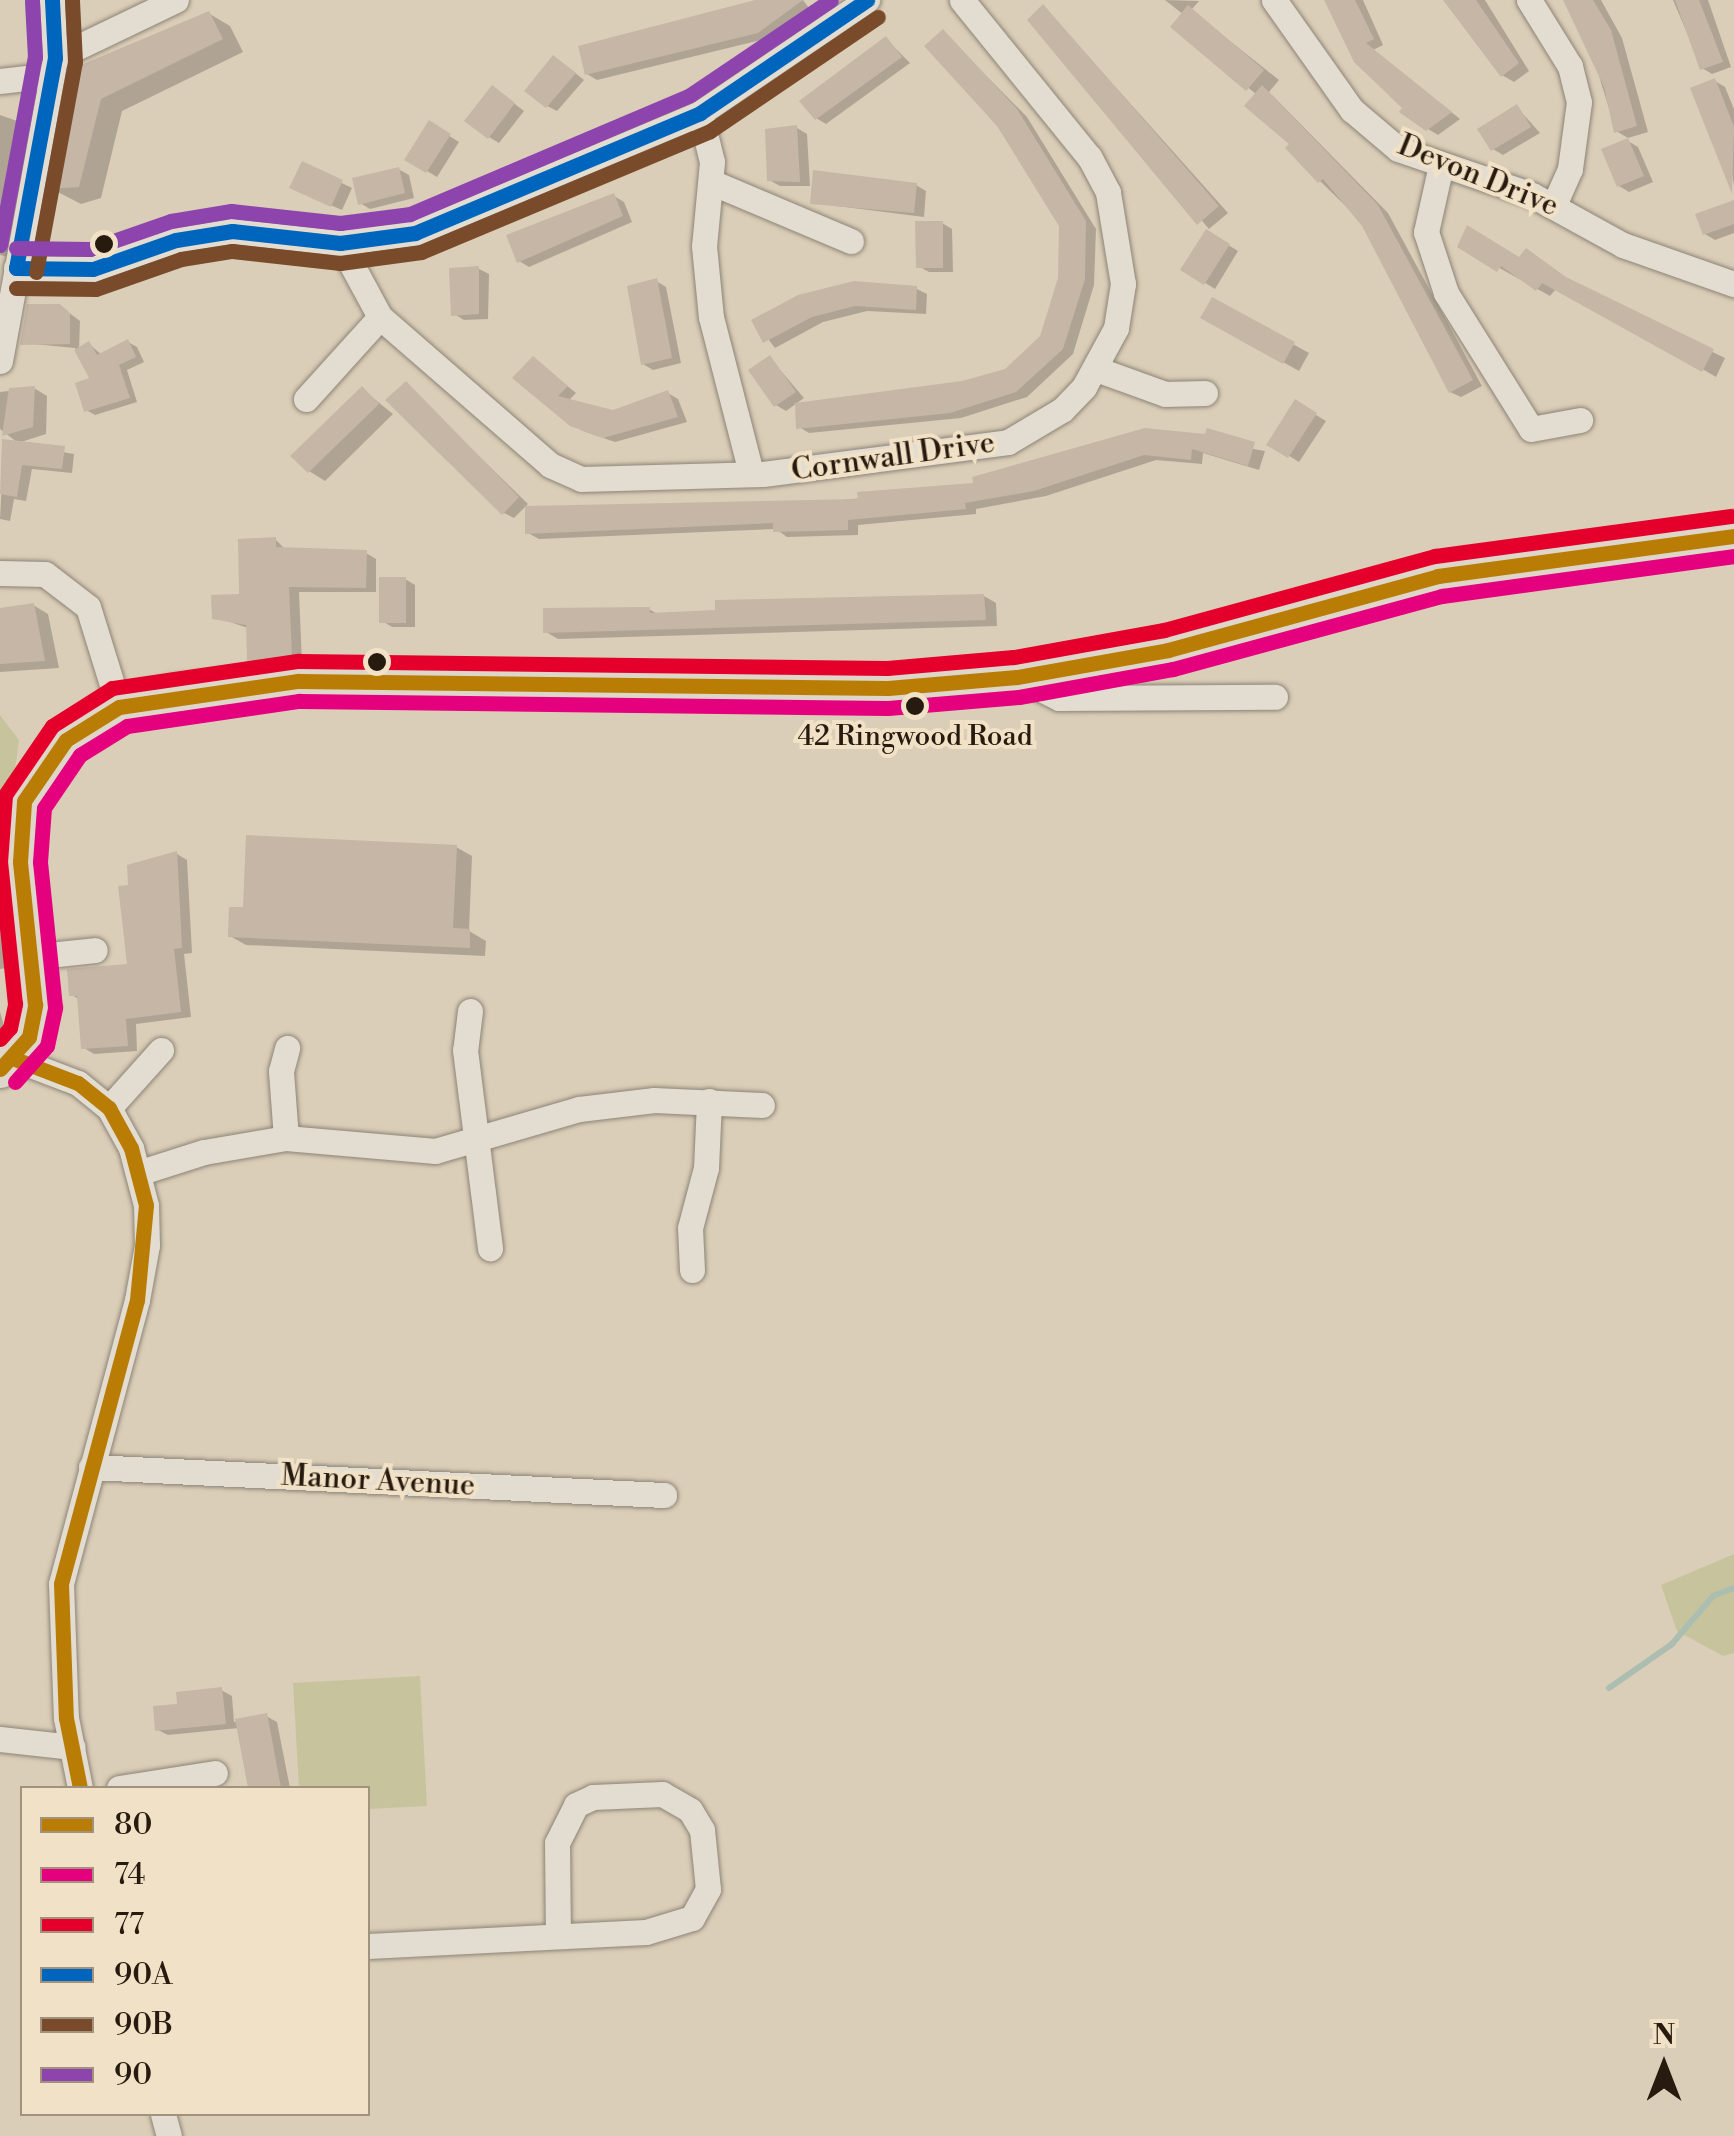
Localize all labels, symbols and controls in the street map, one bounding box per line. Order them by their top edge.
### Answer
street label: Devon Drive [1393,127,1563,225]
unlabelled marker [94,234,114,254]
street label: Cornwall Drive [789,425,997,489]
unlabelled marker [367,652,387,672]
marker: 42 Ringwood Road [905,696,925,716]
place label: 42 Ringwood Road [797,720,1033,754]
street label: Manor Avenue [280,1458,476,1504]
legend [20,1786,370,2116]
text: 80 [114,1806,152,1844]
text: 74 [114,1856,145,1894]
text: 77 [114,1906,144,1944]
text: 90A [114,1956,173,1994]
text: 90B [114,2006,173,2044]
north arrow [1614,2016,1714,2116]
text: N [1653,2018,1675,2053]
text: 90 [114,2056,152,2094]

